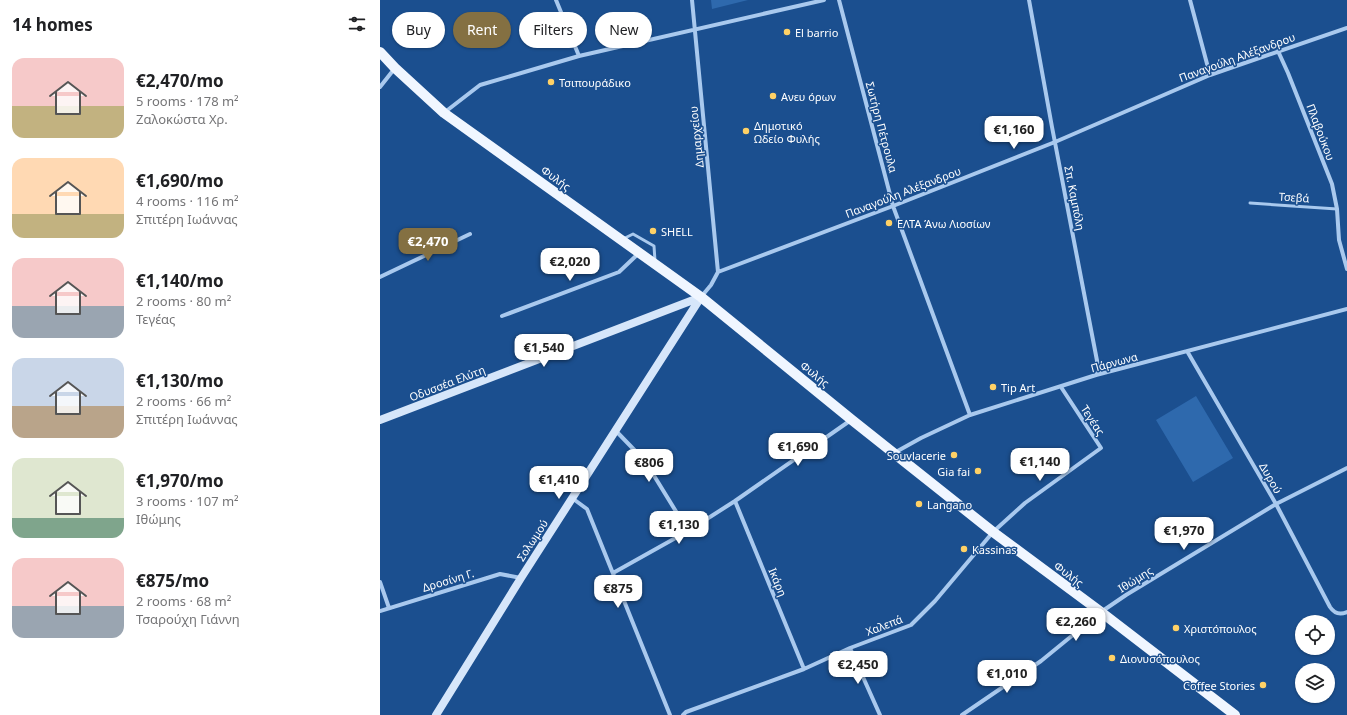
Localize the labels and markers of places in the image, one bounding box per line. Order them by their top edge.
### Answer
place label: El barrio [795,25,839,40]
marker: El barrio [782,27,792,37]
place label: Τσιπουράδικο [559,75,631,90]
marker: Τσιπουράδικο [546,77,556,87]
place label: Ανευ όρων [781,89,836,104]
marker: Ανευ όρων [768,91,778,101]
pin: €1,160 [981,116,1047,150]
place label: Δημοτικό Ωδείο Φυλής [754,118,820,146]
marker: Δημοτικό Ωδείο Φυλής [741,126,751,136]
place label: ΕΛΤΑ Άνω Λιοσίων [897,216,991,231]
marker: ΕΛΤΑ Άνω Λιοσίων [884,218,894,228]
place label: SHELL [661,224,693,239]
marker: SHELL [648,226,658,236]
pin: €2,470 [395,228,461,262]
pin: €2,020 [537,248,603,282]
pin: €1,540 [511,334,577,368]
place label: Tip Art [1001,380,1035,395]
marker: Tip Art [988,382,998,392]
pin: €1,690 [765,433,831,467]
place label: Souvlacerie [887,448,946,463]
pin: €1,140 [1007,448,1073,482]
pin: €806 [625,449,673,483]
marker: Souvlacerie [949,450,959,460]
place label: Gia fai [937,464,970,479]
pin: €1,410 [526,466,592,500]
marker: Gia fai [973,466,983,476]
place label: Langano [927,497,972,512]
marker: Langano [914,499,924,509]
pin: €1,130 [646,511,712,545]
pin: €1,970 [1151,517,1217,551]
place label: Kassinas [972,542,1017,557]
marker: Kassinas [959,544,969,554]
pin: €875 [594,575,642,609]
pin: €2,260 [1043,608,1109,642]
place label: Χριστόπουλος [1184,621,1257,636]
marker: Χριστόπουλος [1171,623,1181,633]
pin: €2,450 [825,651,891,685]
place label: Διονυσόπουλος [1120,651,1200,666]
marker: Διονυσόπουλος [1107,653,1117,663]
pin: €1,010 [974,660,1040,694]
place label: Coffee Stories [1183,678,1255,693]
marker: Coffee Stories [1258,680,1268,690]

